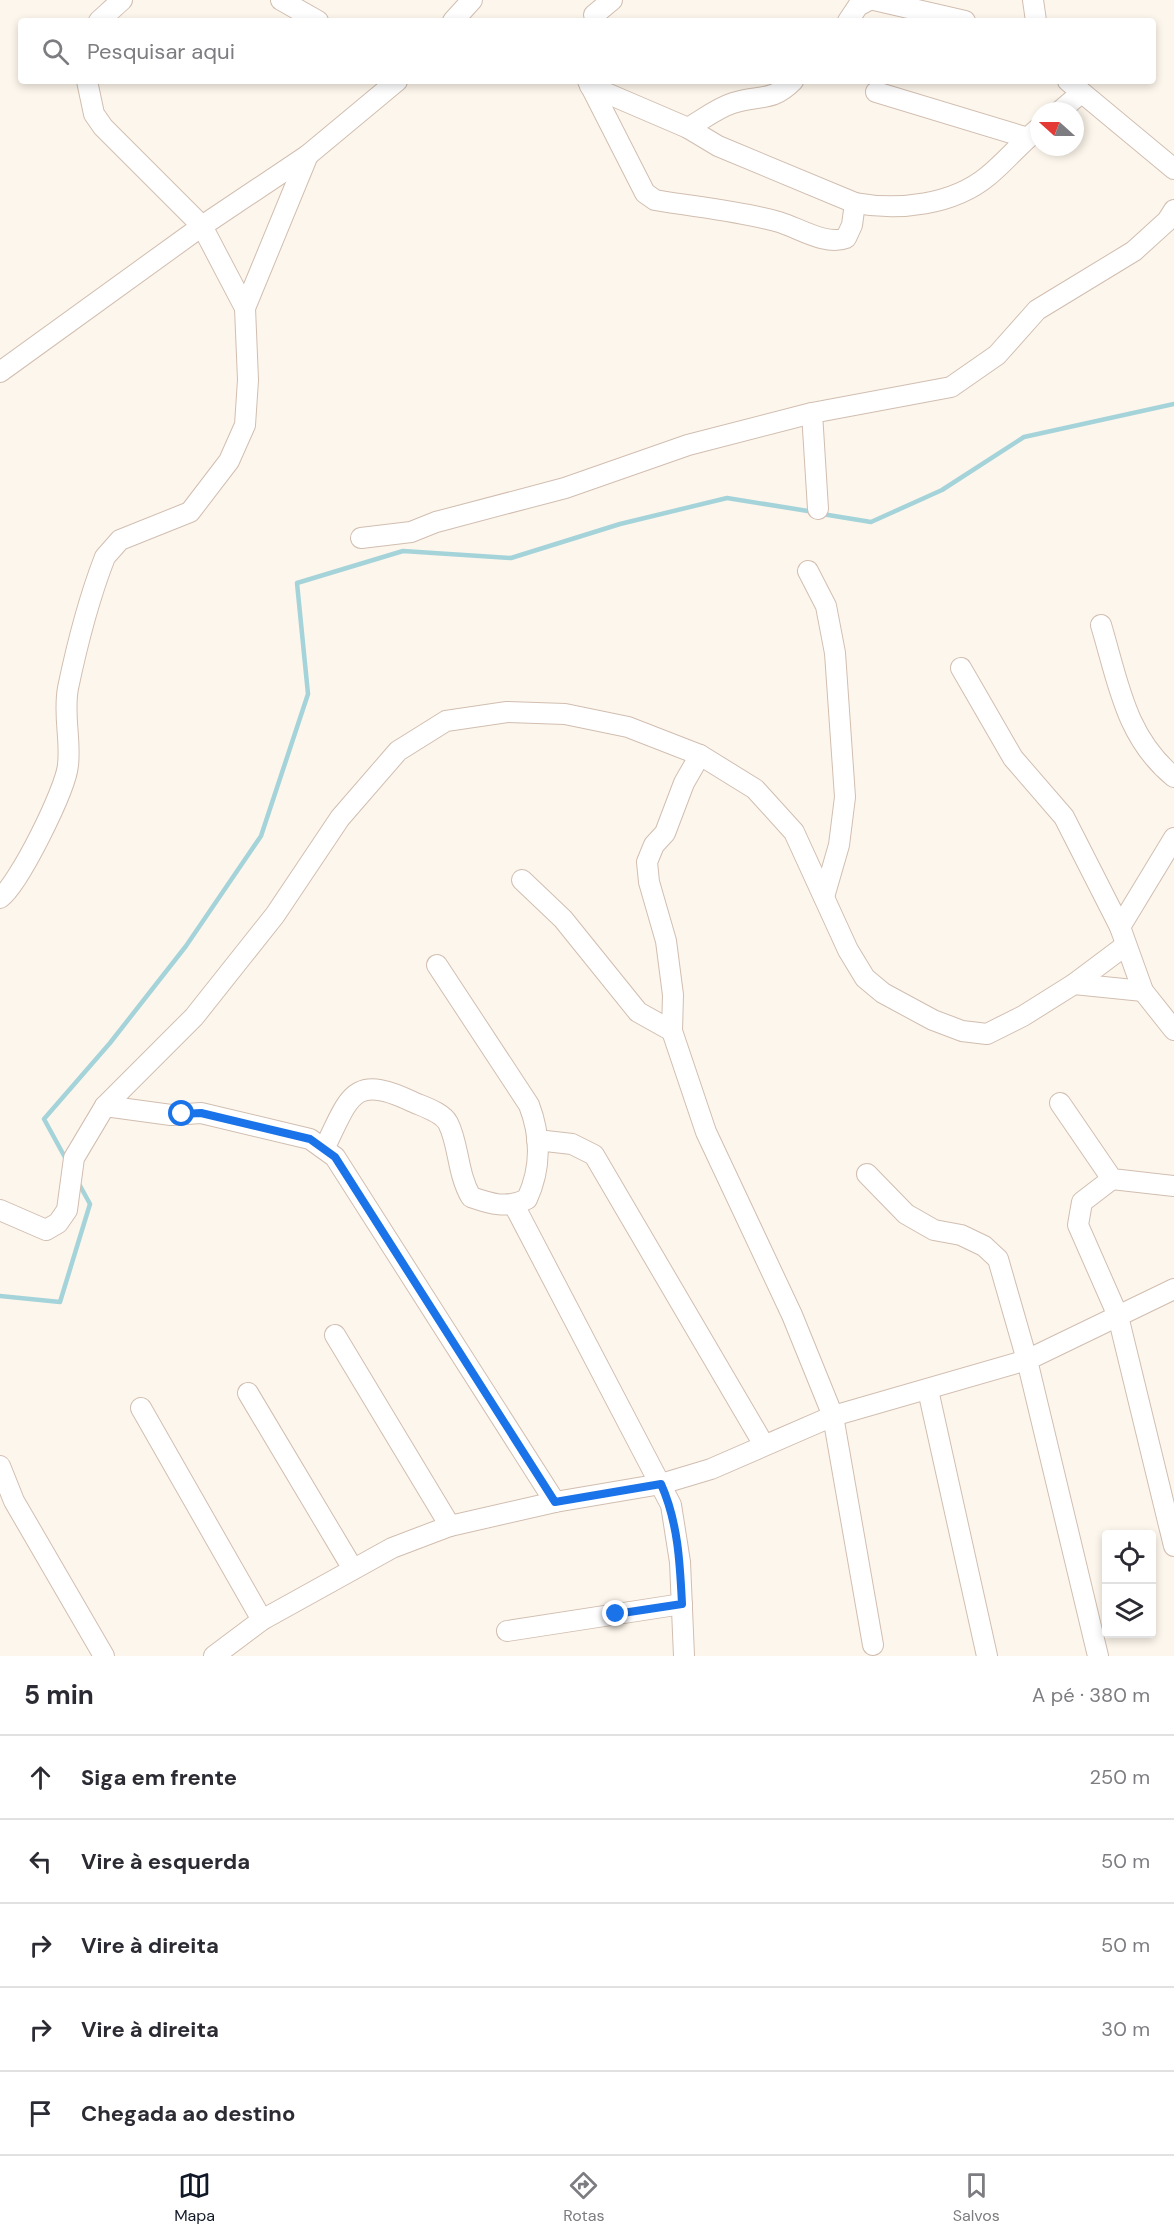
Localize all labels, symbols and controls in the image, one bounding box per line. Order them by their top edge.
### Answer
search box [18,18,1156,84]
icon: search [39,35,72,68]
text: Pesquisar aqui [87,37,235,66]
north arrow [1030,102,1084,156]
route start [168,1100,194,1126]
map controls [1102,1530,1156,1638]
button: locate [1102,1530,1156,1584]
button: layers [1102,1584,1156,1638]
route end [602,1600,628,1626]
text: 5 min [24,1678,94,1712]
text: A pé · 380 m [1032,1682,1150,1708]
icon: ahead [24,1761,57,1794]
text: Siga em frente [81,1763,237,1792]
text: 250 m [1089,1764,1150,1790]
icon: left [24,1845,57,1878]
text: Vire à esquerda [81,1847,250,1876]
text: 50 m [1101,1848,1150,1874]
icon: right [24,1929,57,1962]
text: Vire à direita [81,1931,219,1960]
text: 50 m [1101,1932,1150,1958]
icon: right [24,2013,57,2046]
text: Vire à direita [81,2015,219,2044]
text: 30 m [1101,2016,1150,2042]
icon: arrive [24,2097,57,2130]
text: Chegada ao destino [81,2099,295,2128]
tab: Mapa [174,2169,215,2226]
tab: Rotas [563,2169,604,2226]
tab: Salvos [953,2169,1000,2226]

